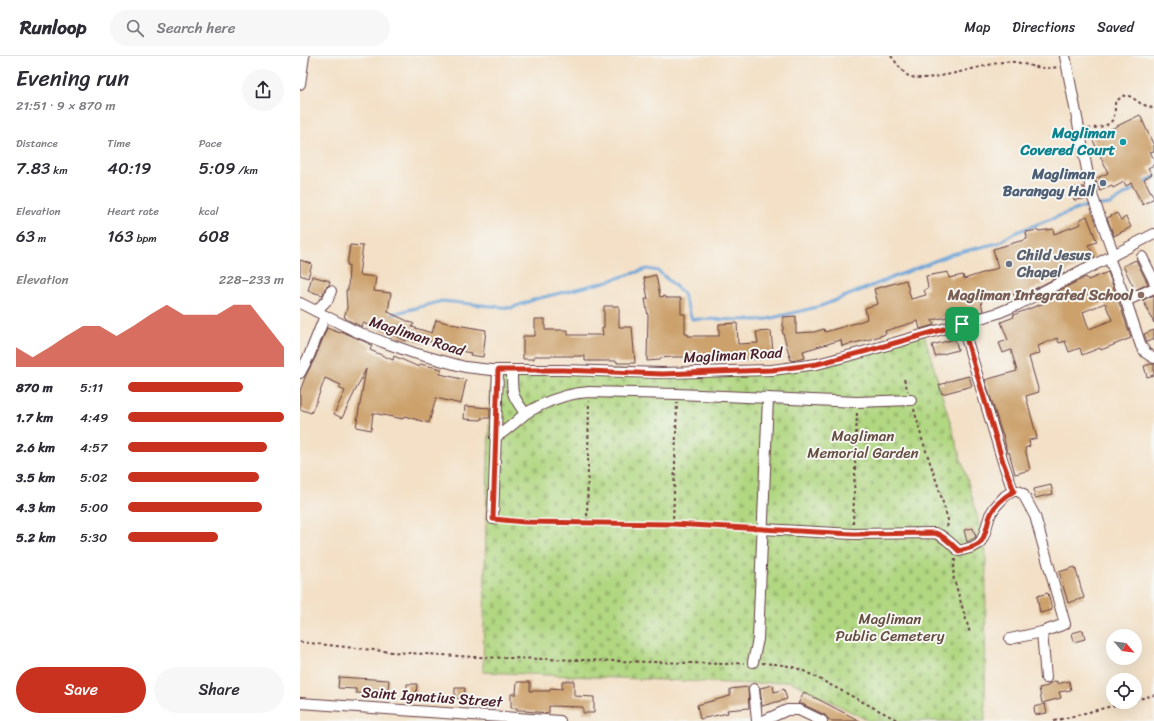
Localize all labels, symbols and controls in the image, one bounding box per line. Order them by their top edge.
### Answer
search box [110,10,390,46]
text: Runloop [20,11,86,44]
text: Search here [156,15,235,41]
text: Map [964,15,990,40]
text: Directions [1012,15,1075,40]
text: Saved [1097,15,1134,40]
icon: search [124,17,146,39]
text: Evening run [16,59,129,98]
button: share [242,69,284,111]
text: 21:51 · 9 × 870 m [16,94,116,117]
place label: Magliman Covered Court [1019,120,1116,163]
text: Distance [16,134,58,153]
text: Time [107,134,131,153]
text: Pace [199,134,222,153]
marker: Magliman Covered Court [1118,137,1128,147]
text: 7.83 [16,153,50,183]
text: 40:19 [107,153,152,183]
text: 5:09 [199,153,235,183]
text: km [50,161,68,180]
text: /km [235,161,258,180]
place label: Magliman Barangay Hall [1003,161,1096,204]
marker: Magliman Barangay Hall [1098,178,1108,188]
text: Elevation [16,202,61,221]
text: Heart rate [107,202,159,221]
text: kcal [199,202,219,221]
text: 63 [16,221,35,251]
text: 163 [107,221,134,251]
text: 608 [199,221,229,251]
text: m [35,229,46,248]
text: bpm [134,229,157,248]
place label: Child Jesus Chapel [1016,242,1092,285]
marker: Child Jesus Chapel [1004,259,1014,269]
text: Elevation [16,268,69,291]
text: 228–233 m [219,268,284,291]
place label: Magliman Integrated School [947,282,1134,308]
marker: Magliman Integrated School [1136,290,1146,300]
pin [945,307,979,341]
street label: Magliman Road [366,308,469,364]
icon: arrive [951,313,973,335]
street label: Magliman Road [683,339,784,371]
text: 870 m [16,376,53,399]
text: 5:11 [80,376,103,399]
text: 1.7 km [16,406,53,429]
text: 4:49 [80,406,108,429]
park label: Magliman Memorial Garden [807,423,919,466]
text: 2.6 km [16,436,55,459]
text: 4:57 [80,436,107,459]
text: 3.5 km [16,466,55,489]
text: 5:02 [80,466,108,489]
text: 4.3 km [16,496,55,519]
text: 5:00 [80,496,108,519]
text: 5.2 km [16,526,56,549]
text: 5:30 [80,526,107,549]
park label: Magliman Public Cemetery [835,606,945,649]
north arrow [1106,629,1142,665]
map controls [1106,629,1142,709]
button: Save [16,667,146,713]
button: Share [154,667,284,713]
button: locate [1106,673,1142,709]
street label: Saint Ignatius Street [361,679,504,715]

